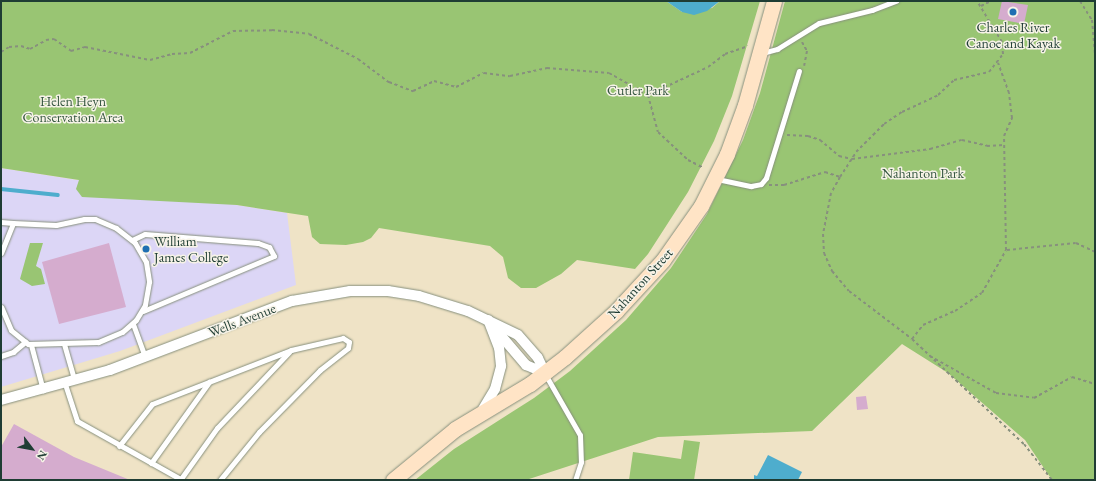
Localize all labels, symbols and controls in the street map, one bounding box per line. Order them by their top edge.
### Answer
marker: Charles River Canoe and Kayak [1008,7,1018,17]
place label: Charles River Canoe and Kayak [966,19,1060,52]
park label: Cutler Park [607,82,669,98]
park label: Helen Heyn Conservation Area [23,93,123,126]
park label: Nahanton Park [882,165,964,181]
place label: William James College [154,233,228,266]
marker: William James College [141,244,151,254]
street label: Nahanton Street [604,244,676,322]
street label: Wells Avenue [206,299,278,341]
north arrow [12,429,52,469]
text: N [34,448,50,463]

